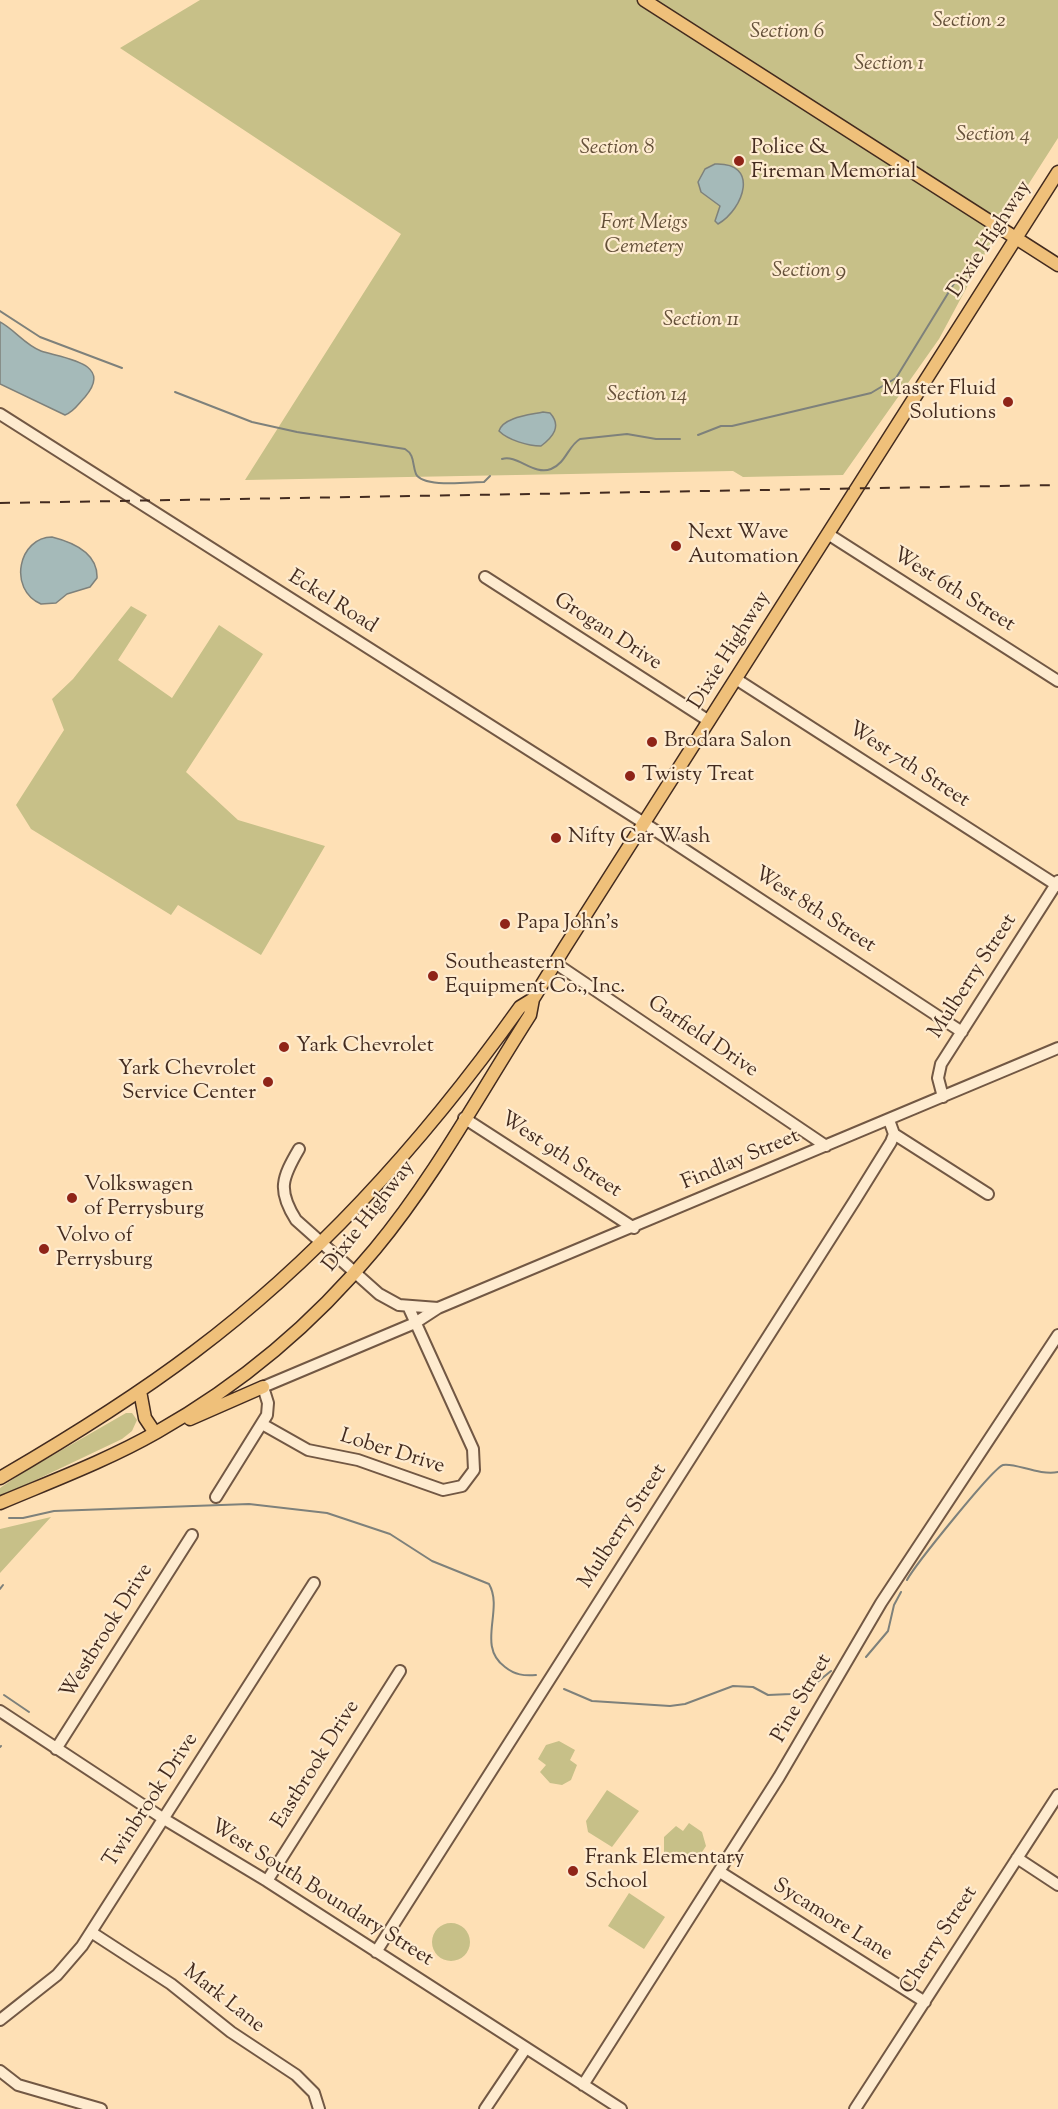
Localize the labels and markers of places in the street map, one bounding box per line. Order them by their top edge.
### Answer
place label: Police & Fireman Memorial [751,136,917,186]
marker: Police & Fireman Memorial [732,154,746,168]
place label: Master Fluid Solutions [882,377,996,427]
marker: Master Fluid Solutions [1001,395,1015,409]
place label: Next Wave Automation [688,521,799,571]
marker: Next Wave Automation [669,539,683,553]
place label: Brodara Salon [664,729,792,755]
marker: Brodara Salon [645,735,659,749]
place label: Twisty Treat [642,763,754,789]
marker: Twisty Treat [623,769,637,783]
place label: Nifty Car Wash [568,825,711,851]
marker: Nifty Car Wash [549,831,563,845]
place label: Papa John's [517,911,619,937]
marker: Papa John's [498,917,512,931]
place label: Southeastern Equipment Co., Inc. [445,951,625,1001]
marker: Southeastern Equipment Co., Inc. [426,969,440,983]
place label: Yark Chevrolet [296,1034,434,1060]
marker: Yark Chevrolet [277,1040,291,1054]
place label: Yark Chevrolet Service Center [118,1057,256,1107]
marker: Yark Chevrolet Service Center [261,1075,275,1089]
place label: Volkswagen of Perrysburg [84,1173,204,1223]
marker: Volkswagen of Perrysburg [65,1191,79,1205]
place label: Volvo of Perrysburg [56,1224,153,1274]
marker: Volvo of Perrysburg [37,1242,51,1256]
place label: Frank Elementary School [585,1846,744,1896]
marker: Frank Elementary School [566,1864,580,1878]

